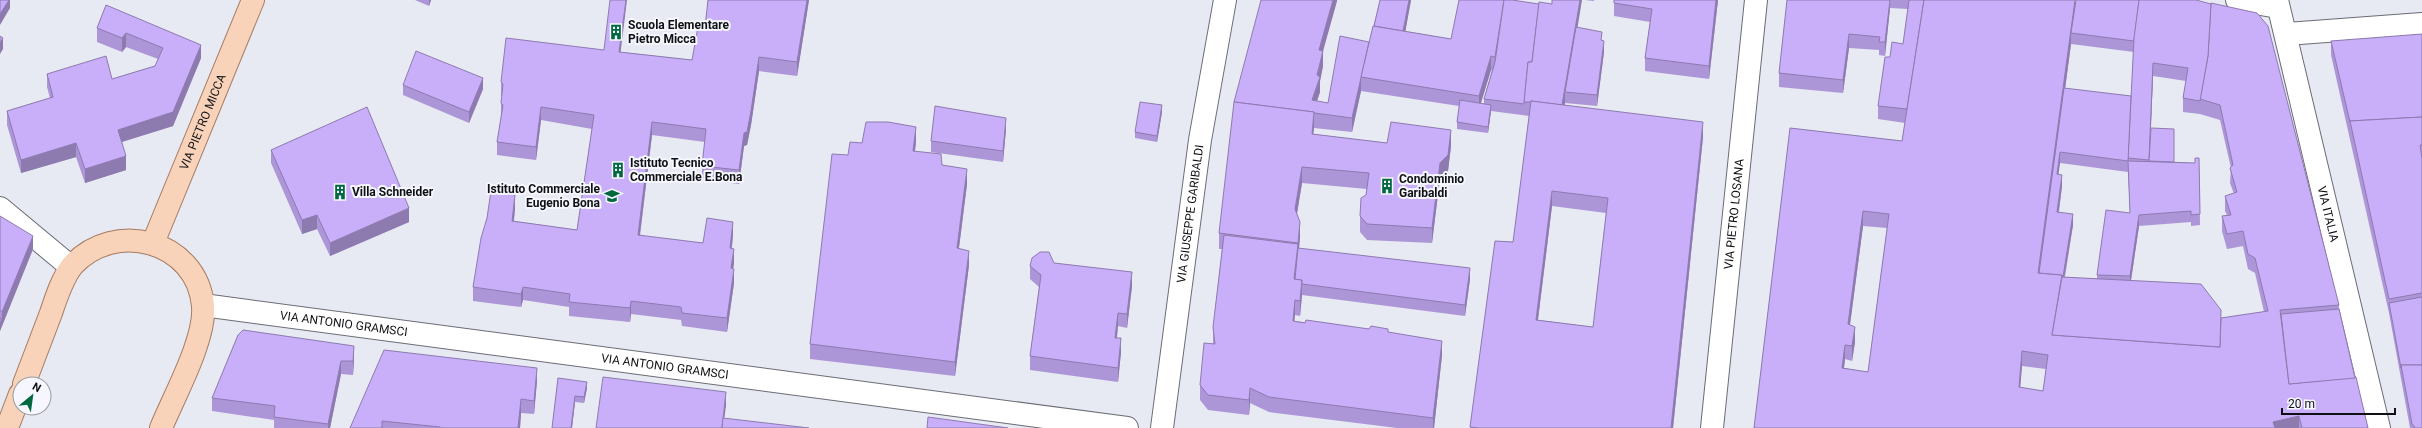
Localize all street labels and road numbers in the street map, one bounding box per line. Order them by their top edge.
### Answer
street label: VIA PIETRO MICCA [177,72,229,172]
street label: VIA GIUSEPPE GARIBALDI [1174,144,1206,284]
street label: VIA PIETRO LOSANA [1721,158,1747,270]
street label: VIA ITALIA [2315,185,2341,244]
street label: VIA ANTONIO GRAMSCI [279,308,408,339]
street label: VIA ANTONIO GRAMSCI [600,351,730,382]

